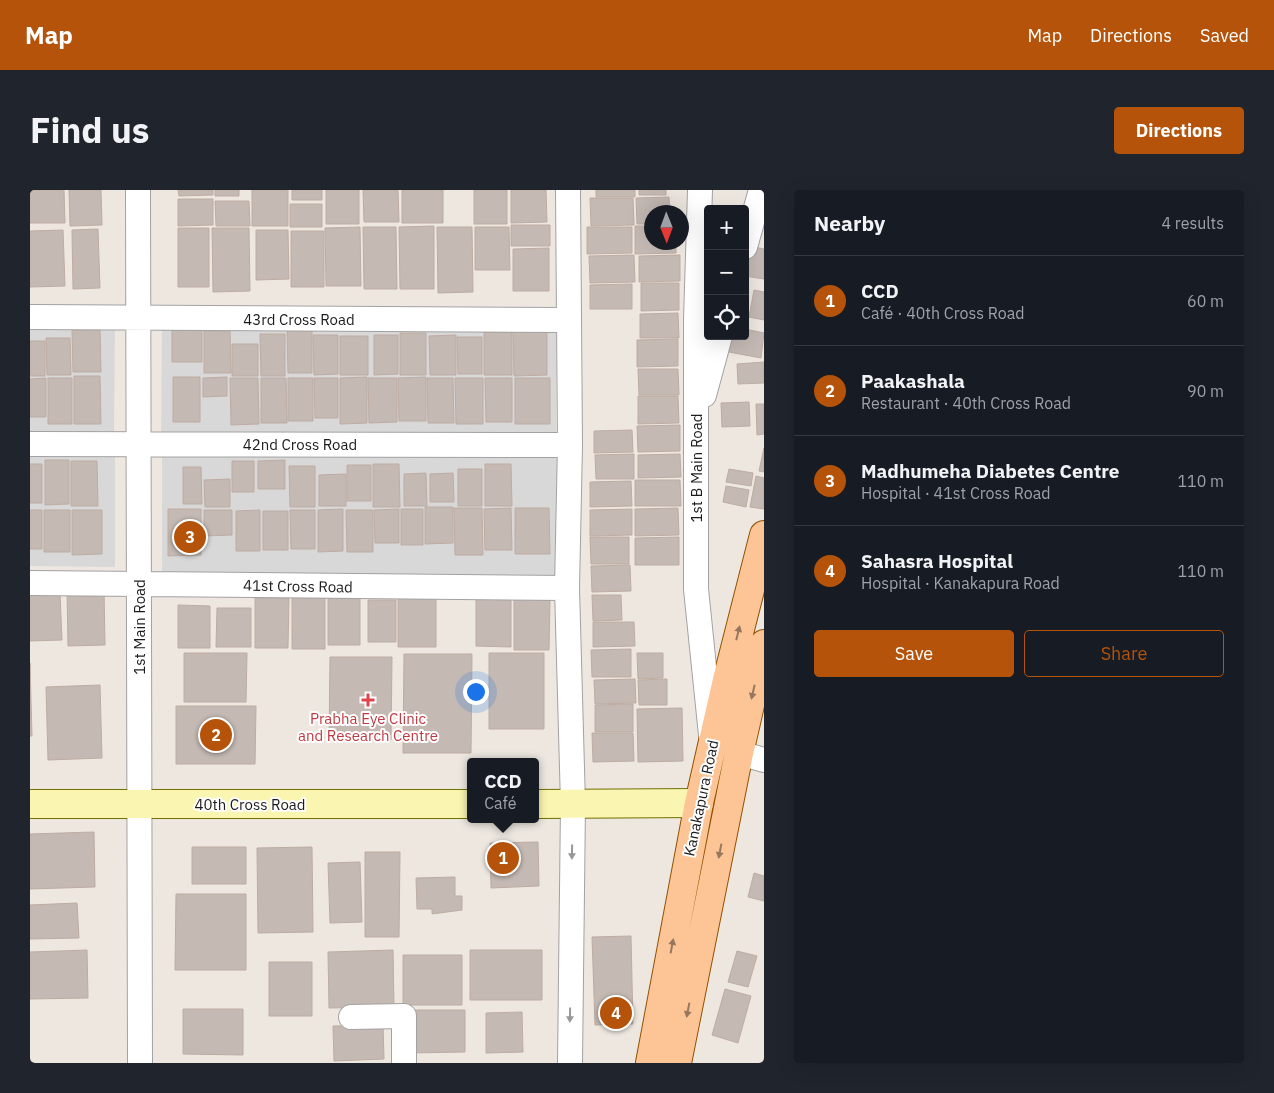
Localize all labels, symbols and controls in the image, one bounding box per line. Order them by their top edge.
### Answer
text: Map [25,19,73,51]
text: Map [1027,24,1062,47]
text: Directions [1090,24,1172,47]
text: Saved [1200,24,1249,47]
text: Find us [30,107,149,153]
button: Directions [1114,107,1244,154]
north arrow [644,205,689,250]
map controls [704,205,749,340]
button: + [704,205,749,250]
text: Nearby [814,209,885,237]
text: 4 results [1161,213,1224,233]
button: − [704,250,749,295]
text: CCD [861,279,899,303]
text: 1 [825,291,835,311]
text: 60 m [1187,291,1224,311]
button: locate [704,295,749,340]
text: Café · 40th Cross Road [861,303,1025,323]
street label: 43rd Cross Road [243,310,355,329]
text: Paakashala [861,369,965,393]
text: 2 [825,381,835,401]
text: 90 m [1187,381,1224,401]
text: Restaurant · 40th Cross Road [861,393,1071,413]
street label: 1st B Main Road [687,414,706,522]
street label: 42nd Cross Road [243,435,357,454]
text: Madhumeha Diabetes Centre [861,459,1119,483]
text: 3 [825,471,835,491]
text: 110 m [1177,471,1224,491]
text: Hospital · 41st Cross Road [861,483,1051,503]
pin: 3 [174,518,206,556]
text: Sahasra Hospital [861,549,1013,573]
text: 4 [825,561,835,581]
text: 110 m [1177,561,1224,581]
text: Hospital · Kanakapura Road [861,573,1060,593]
street label: 41st Cross Road [243,576,353,596]
street label: 1st Main Road [130,579,149,675]
one-way arrow [734,626,742,641]
button: Save [814,630,1014,677]
button: Share [1024,630,1224,677]
your location [463,679,489,705]
one-way arrow [749,684,757,699]
marker: Prabha Eye Clinic and Research Centre [361,693,375,707]
place label: Prabha Eye Clinic and Research Centre [298,709,438,745]
pin: 2 [200,716,232,754]
street label: Kanakapura Road [679,738,723,858]
popup [467,758,539,823]
text: CCD [484,769,522,793]
text: Café [484,793,517,813]
street label: 40th Cross Road [194,795,306,814]
pin: 1 [487,839,519,877]
one-way arrow [715,843,723,859]
one-way arrow [568,845,576,861]
one-way arrow [668,939,676,954]
pin: 4 [600,994,632,1032]
one-way arrow [684,1003,692,1019]
one-way arrow [566,1007,574,1023]

